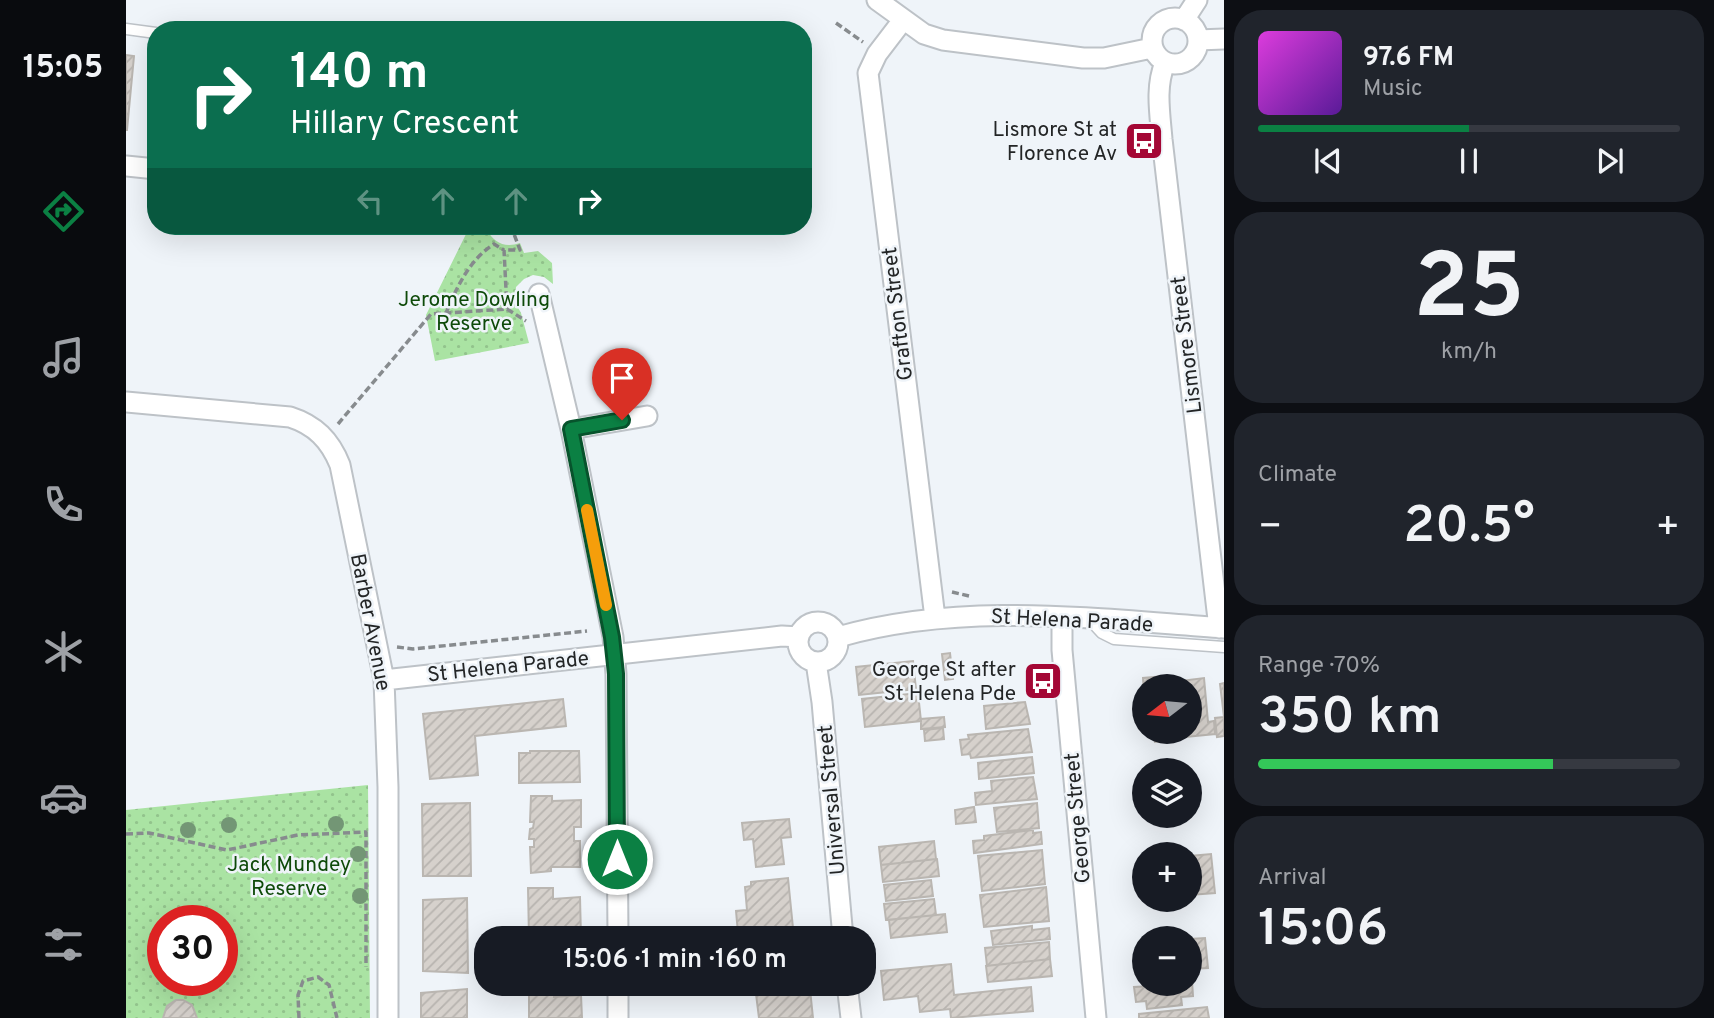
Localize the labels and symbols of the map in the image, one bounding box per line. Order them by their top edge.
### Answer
place label: Lismore St at Florence Av [993,117,1117,168]
bus stop icon: Lismore St at Florence Av [1123,120,1165,162]
street label: Grafton Street [877,246,920,382]
street label: Lismore Street [1166,275,1209,415]
park label: Jerome Dowling Reserve [398,287,550,338]
pin [592,348,652,420]
street label: Barber Avenue [343,551,396,693]
street label: St Helena Parade [990,604,1154,639]
street label: St Helena Parade [426,646,590,689]
place label: George St after St Helena Pde [872,657,1016,708]
bus stop icon: George St after St Helena Pde [1022,660,1064,702]
north arrow [1132,674,1202,744]
street label: Universal Street [812,724,853,876]
street label: George Street [1059,751,1098,884]
position arrow [580,822,654,896]
park label: Jack Mundey Reserve [227,852,351,903]
speed limit sign: 30 [147,905,238,996]

